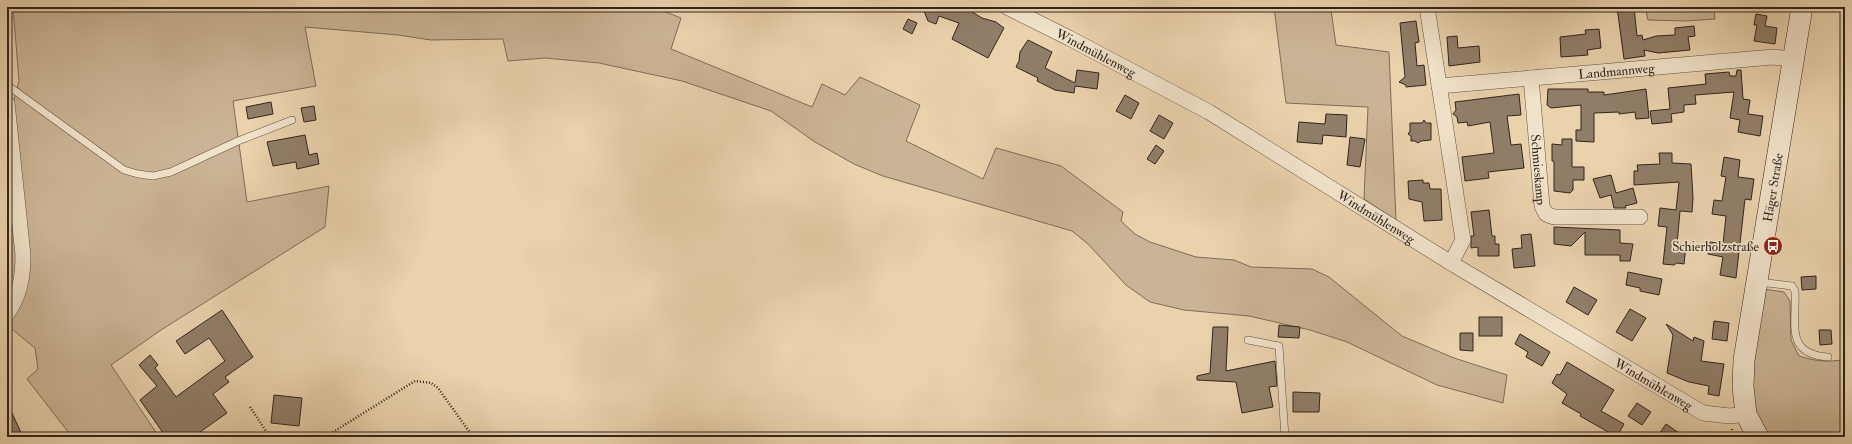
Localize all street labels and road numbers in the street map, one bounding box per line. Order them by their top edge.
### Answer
street label: Windmühlenweg [1052,25,1139,81]
street label: Landmannweg [1578,60,1656,83]
street label: Schmieskamp [1527,134,1549,206]
street label: Häger Straße [1760,151,1787,223]
street label: Windmühlenweg [1333,187,1418,248]
street label: Windmühlenweg [1610,355,1696,414]

